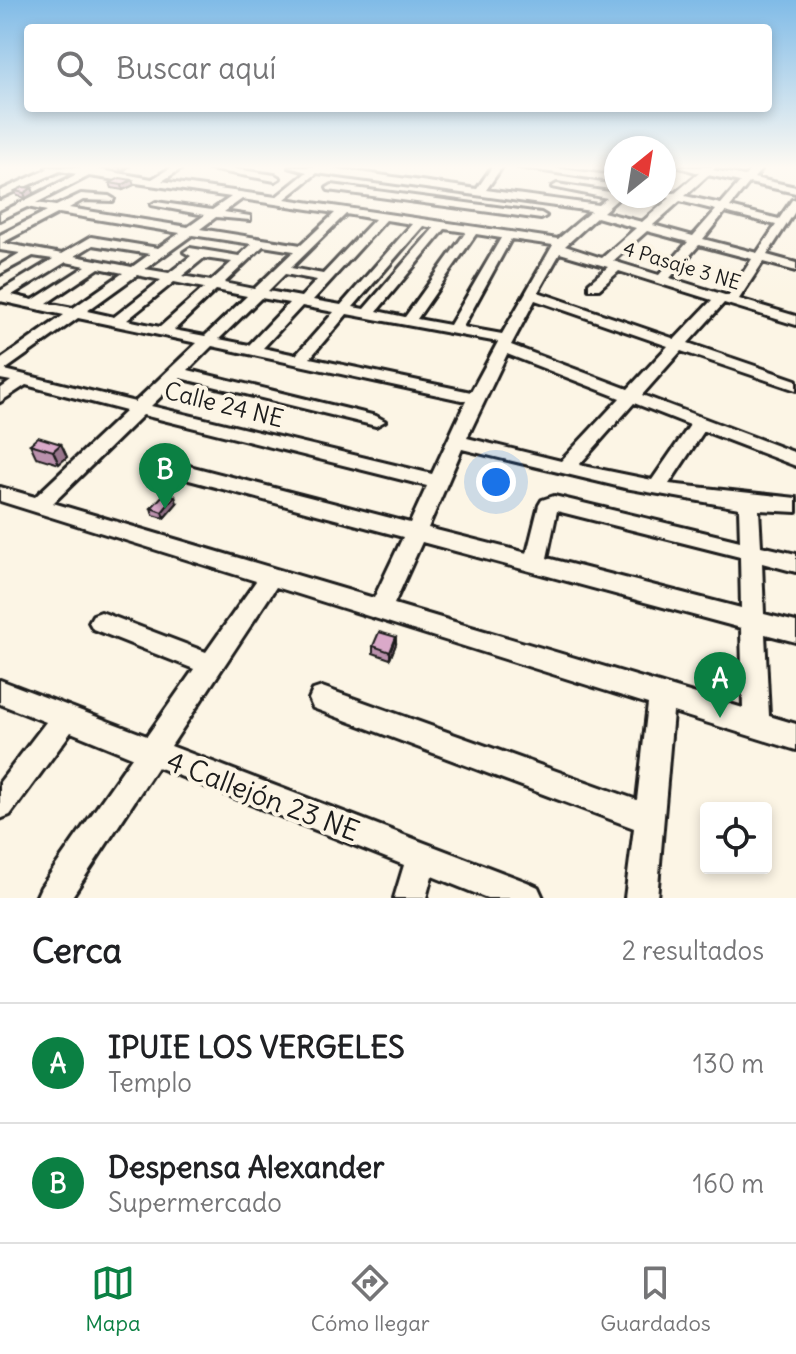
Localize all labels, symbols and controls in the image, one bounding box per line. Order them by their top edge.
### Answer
search box [24,24,772,112]
icon: search [52,46,96,90]
text: Buscar aquí [116,49,276,87]
north arrow [604,136,676,208]
street label: 4 Pasaje 3 NE [620,235,744,295]
street label: Calle 24 NE [161,375,287,433]
pin: B [139,443,191,509]
your location [476,462,516,502]
pin: A [694,652,746,718]
street label: 4 Callejón 23 NE [162,743,364,849]
map controls [700,802,772,874]
button: locate [700,802,772,874]
text: Cerca [32,929,122,972]
text: 2 resultados [622,934,764,967]
text: IPUIE LOS VERGELES [108,1028,405,1066]
text: A [50,1047,66,1080]
text: 130 m [693,1047,764,1080]
text: Templo [108,1066,192,1099]
text: Despensa Alexander [108,1148,385,1186]
text: B [49,1167,67,1200]
text: 160 m [693,1167,764,1200]
text: Supermercado [108,1186,282,1219]
tab: Mapa [85,1261,141,1337]
tab: Cómo llegar [311,1261,430,1337]
tab: Guardados [600,1261,711,1337]

